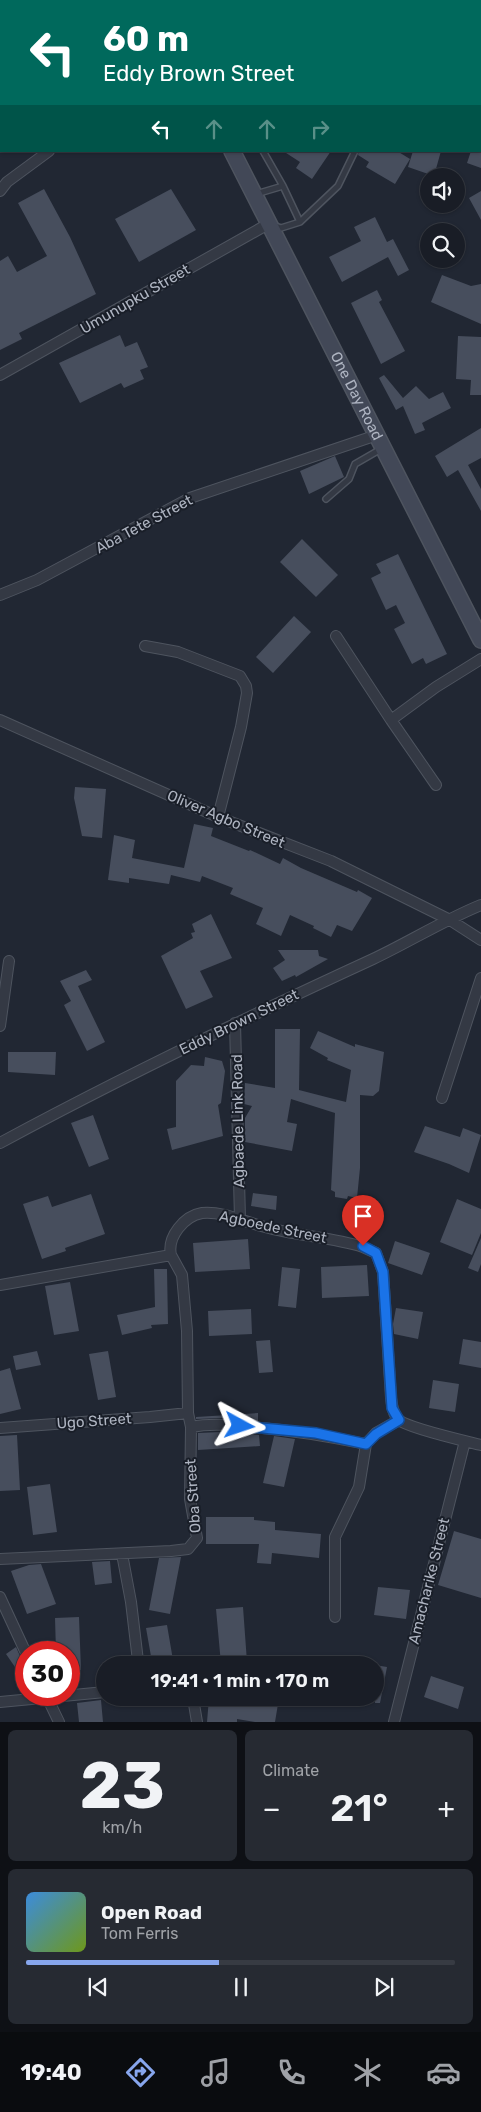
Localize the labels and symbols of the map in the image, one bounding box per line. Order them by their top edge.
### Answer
street label: Umunupku Street [77,260,193,338]
street label: One Day Road [327,349,387,443]
street label: Aba Tete Street [92,491,196,557]
street label: Oliver Agbo Street [164,786,288,852]
street label: Eddy Brown Street [176,985,302,1059]
street label: Agbaede Link Road [228,1054,248,1188]
pin [342,1195,384,1246]
street label: Agboede Street [218,1207,328,1247]
position arrow [213,1399,265,1451]
street label: Ugo Street [56,1409,132,1433]
street label: Oba Street [181,1458,205,1534]
street label: Amacharike Street [405,1516,453,1646]
speed limit sign: 30 [15,1641,80,1706]

